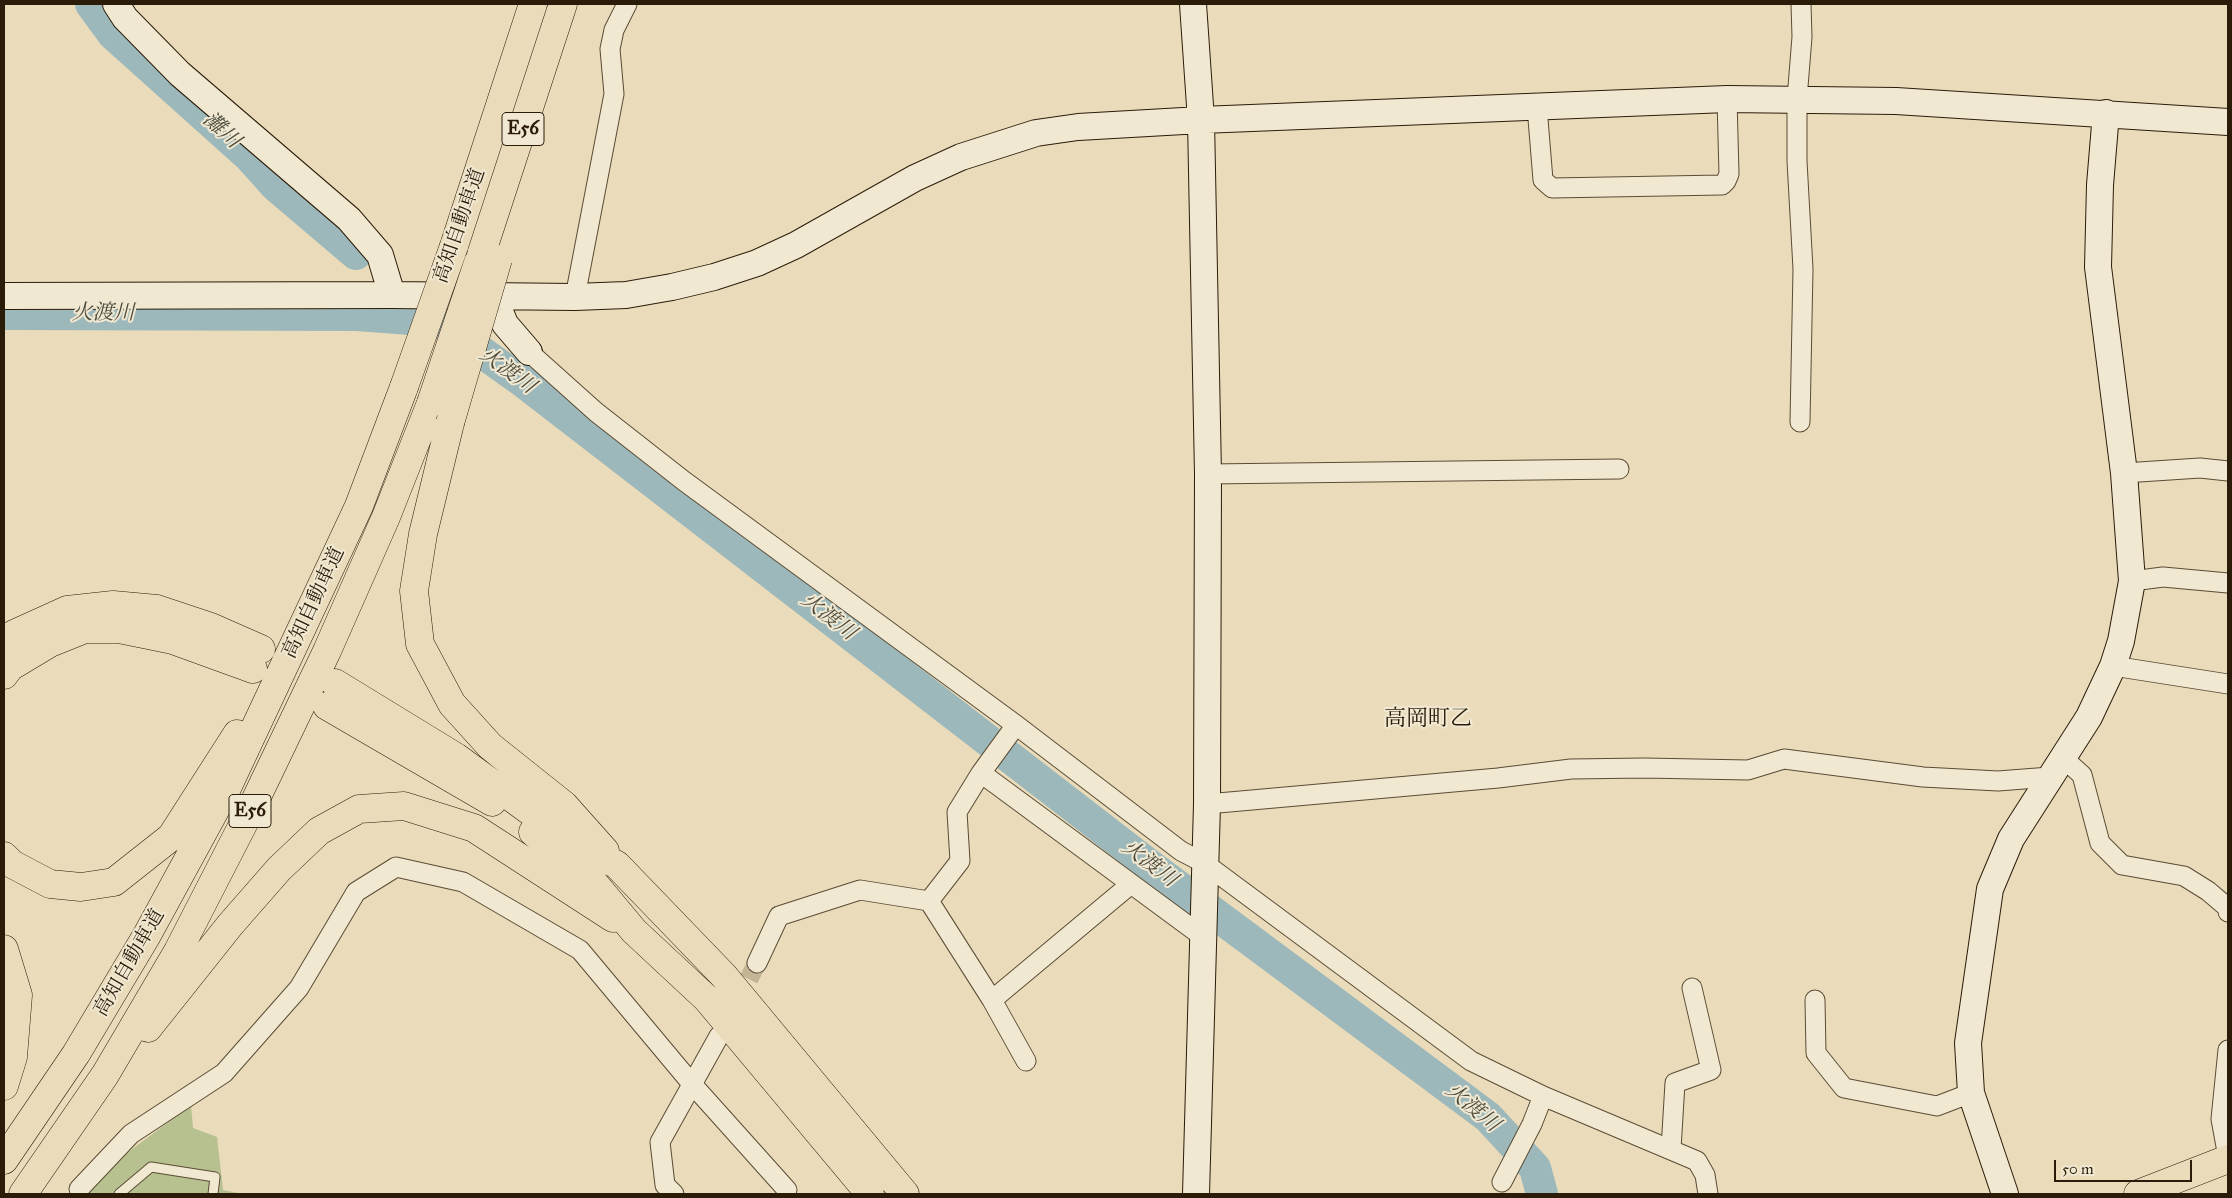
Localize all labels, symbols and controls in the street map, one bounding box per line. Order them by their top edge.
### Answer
water label: 灘川 [197,108,245,154]
road number: E56 [502,112,544,146]
street label: 高知自動車道 [429,165,491,287]
water label: 火渡川 [72,301,134,327]
water label: 火渡川 [474,342,540,400]
street label: 高知自動車道 [278,544,350,662]
water label: 火渡川 [795,588,861,646]
district label: 高岡町乙 [1384,707,1472,733]
road number: E56 [229,794,271,828]
water label: 火渡川 [1116,835,1182,893]
street label: 高知自動車道 [90,905,170,1021]
water label: 火渡川 [1440,1078,1504,1138]
scale bar [2057,1150,2194,1182]
text: 50 m [2062,1160,2094,1178]

